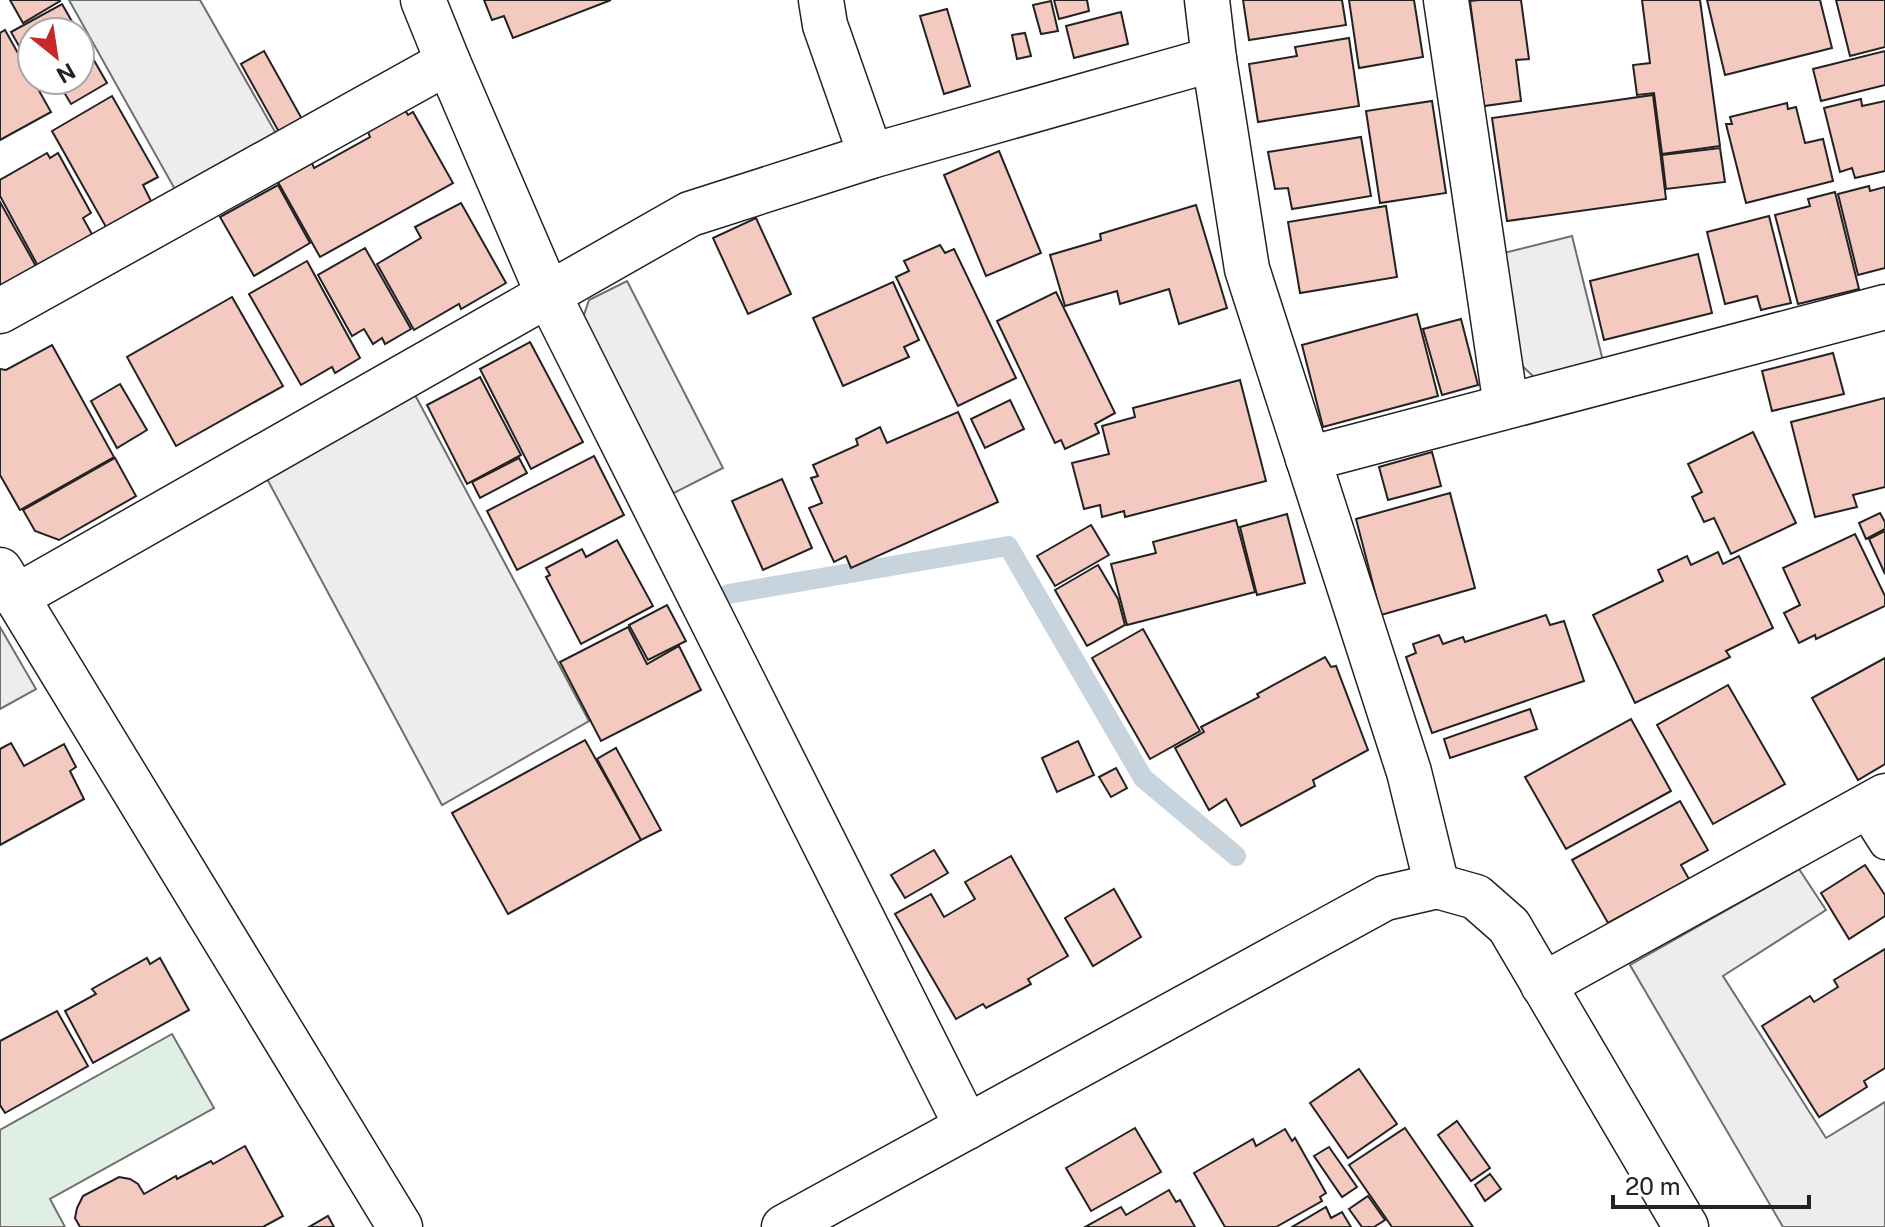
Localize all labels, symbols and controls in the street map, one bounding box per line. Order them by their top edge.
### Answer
north arrow [16,16,96,96]
text: N [52,58,80,89]
scale bar [1613,1159,1809,1209]
text: 20 m [1625,1172,1681,1200]

